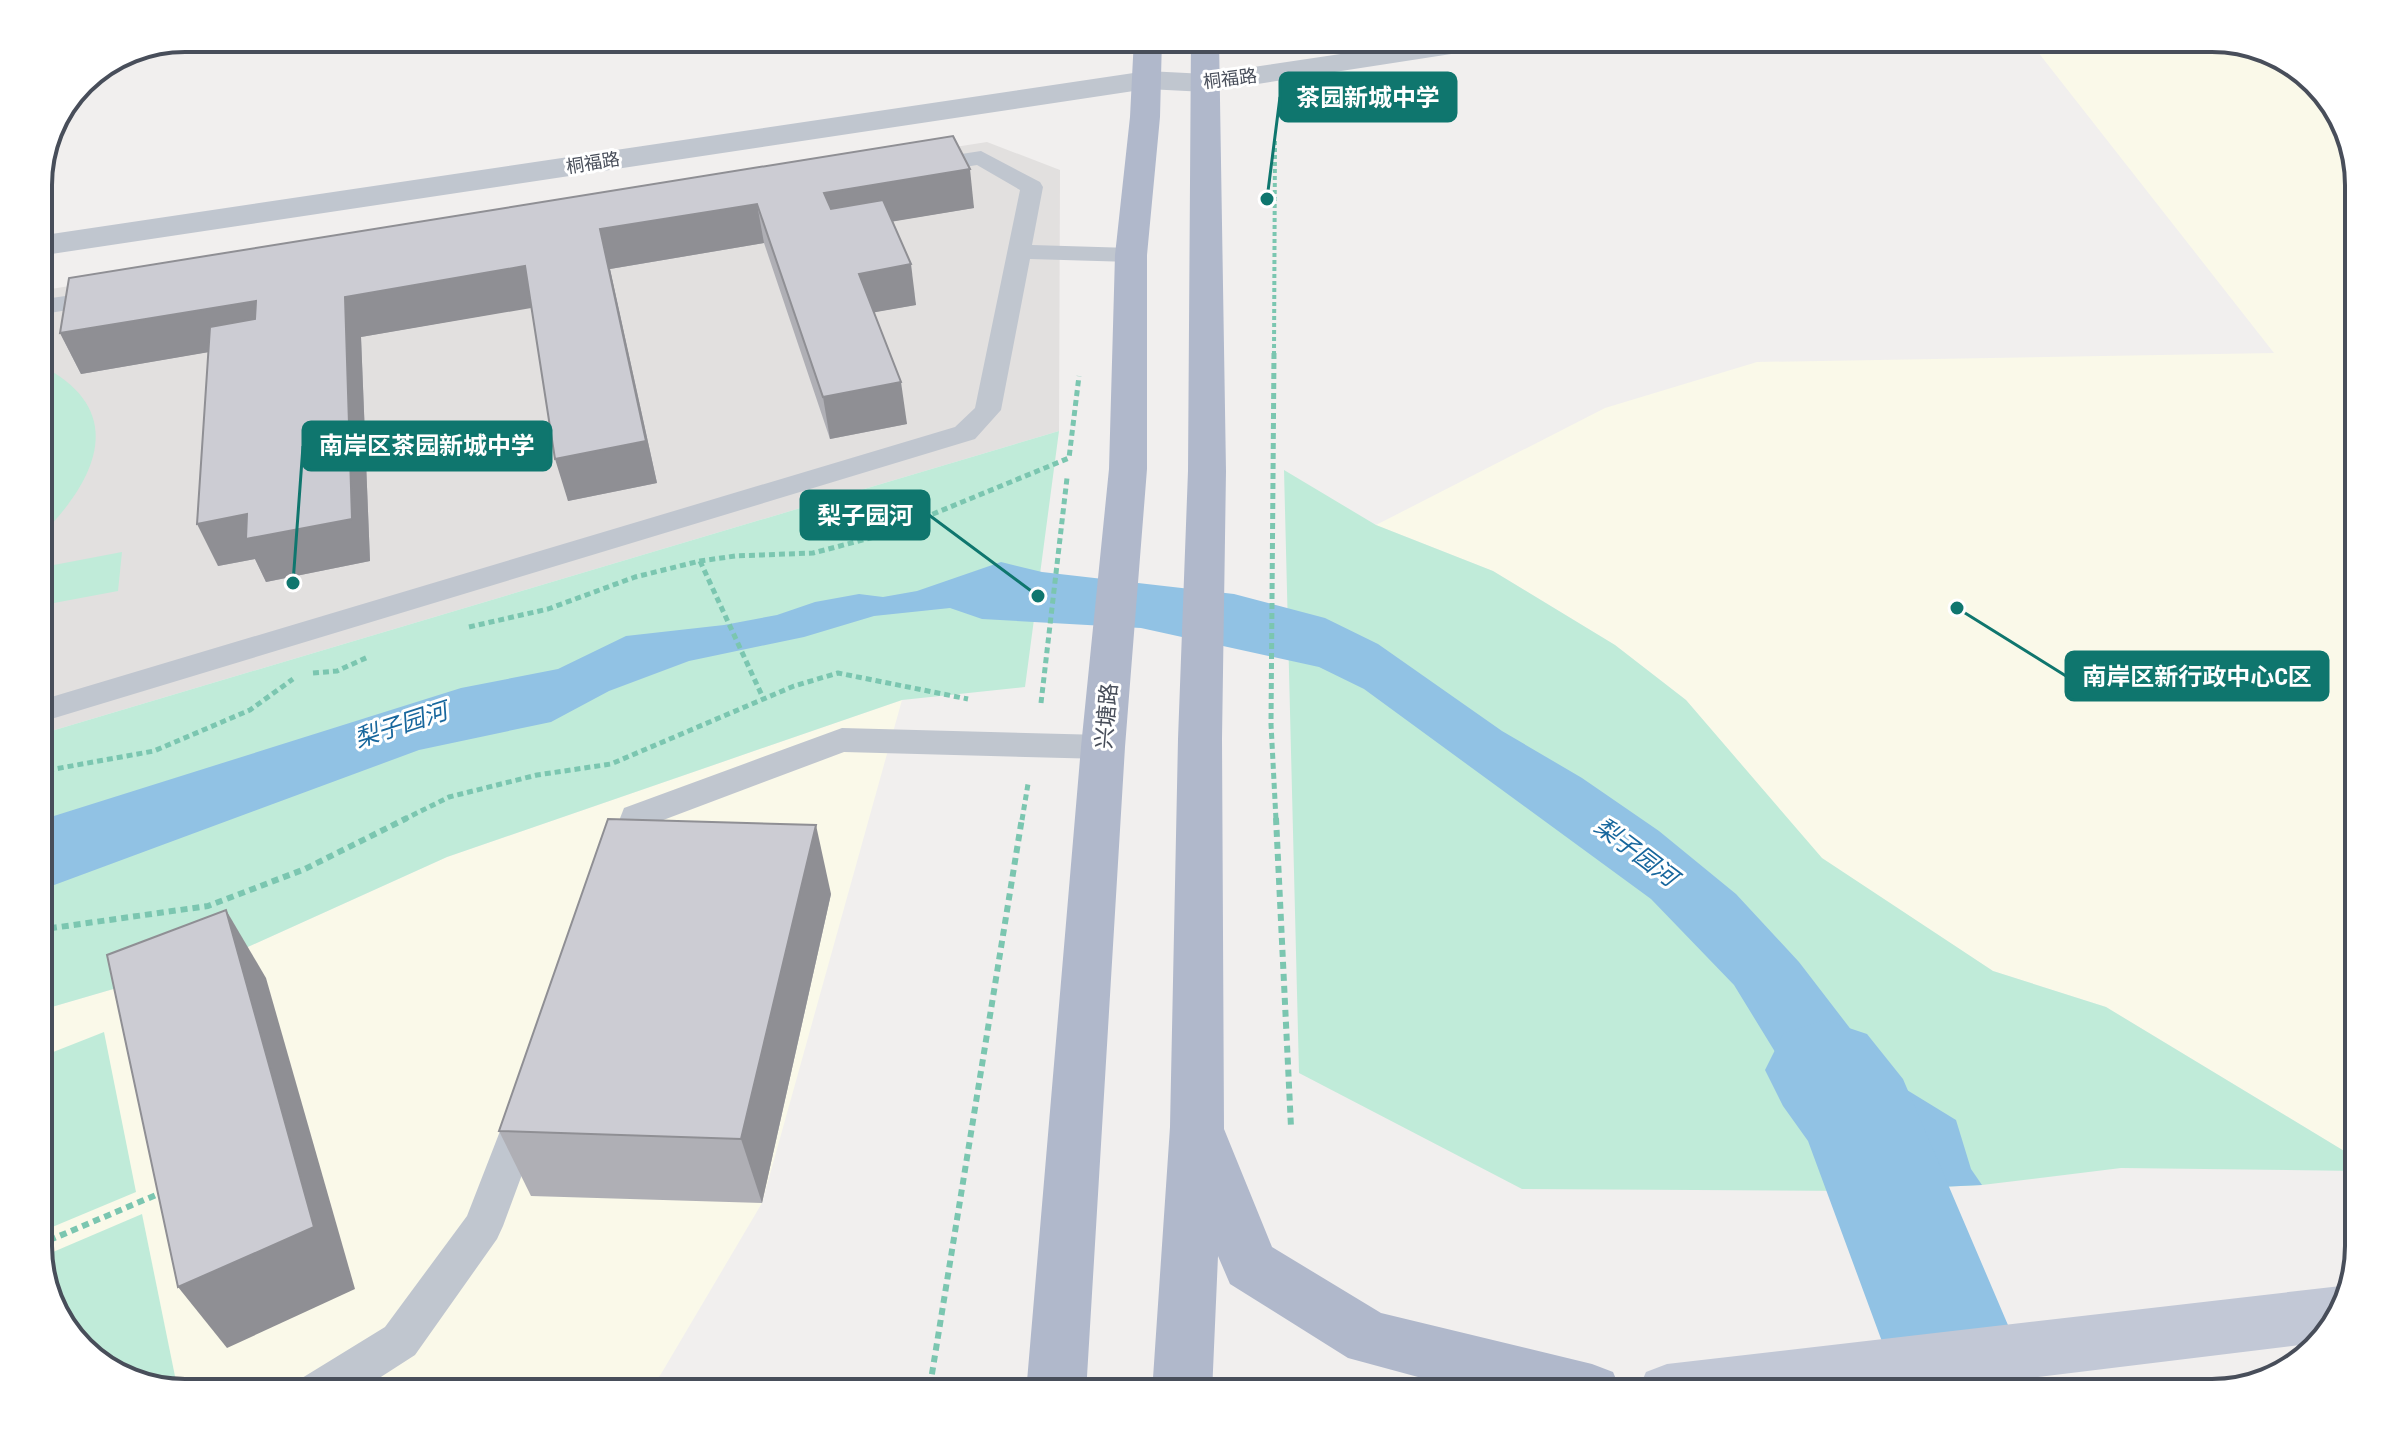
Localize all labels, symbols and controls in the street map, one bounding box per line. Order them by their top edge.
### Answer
street label: 桐福路 [1202,65,1258,92]
callout: 茶园新城中学 [1280,73,1456,121]
text: 茶园新城中学 [1296,84,1440,112]
street label: 桐福路 [565,148,621,177]
callout: 南岸区茶园新城中学 [303,422,551,470]
text: 南岸区茶园新城中学 [319,432,535,460]
callout: 梨子园河 [801,491,929,539]
text: 梨子园河 [817,502,913,530]
callout: 南岸区新行政中心C区 [2066,652,2328,700]
text: 南岸区新行政中心C区 [2082,663,2312,691]
street label: 兴塘路 [1091,682,1122,750]
water label: 梨子园河 [351,696,455,753]
water label: 梨子园河 [1589,812,1686,894]

